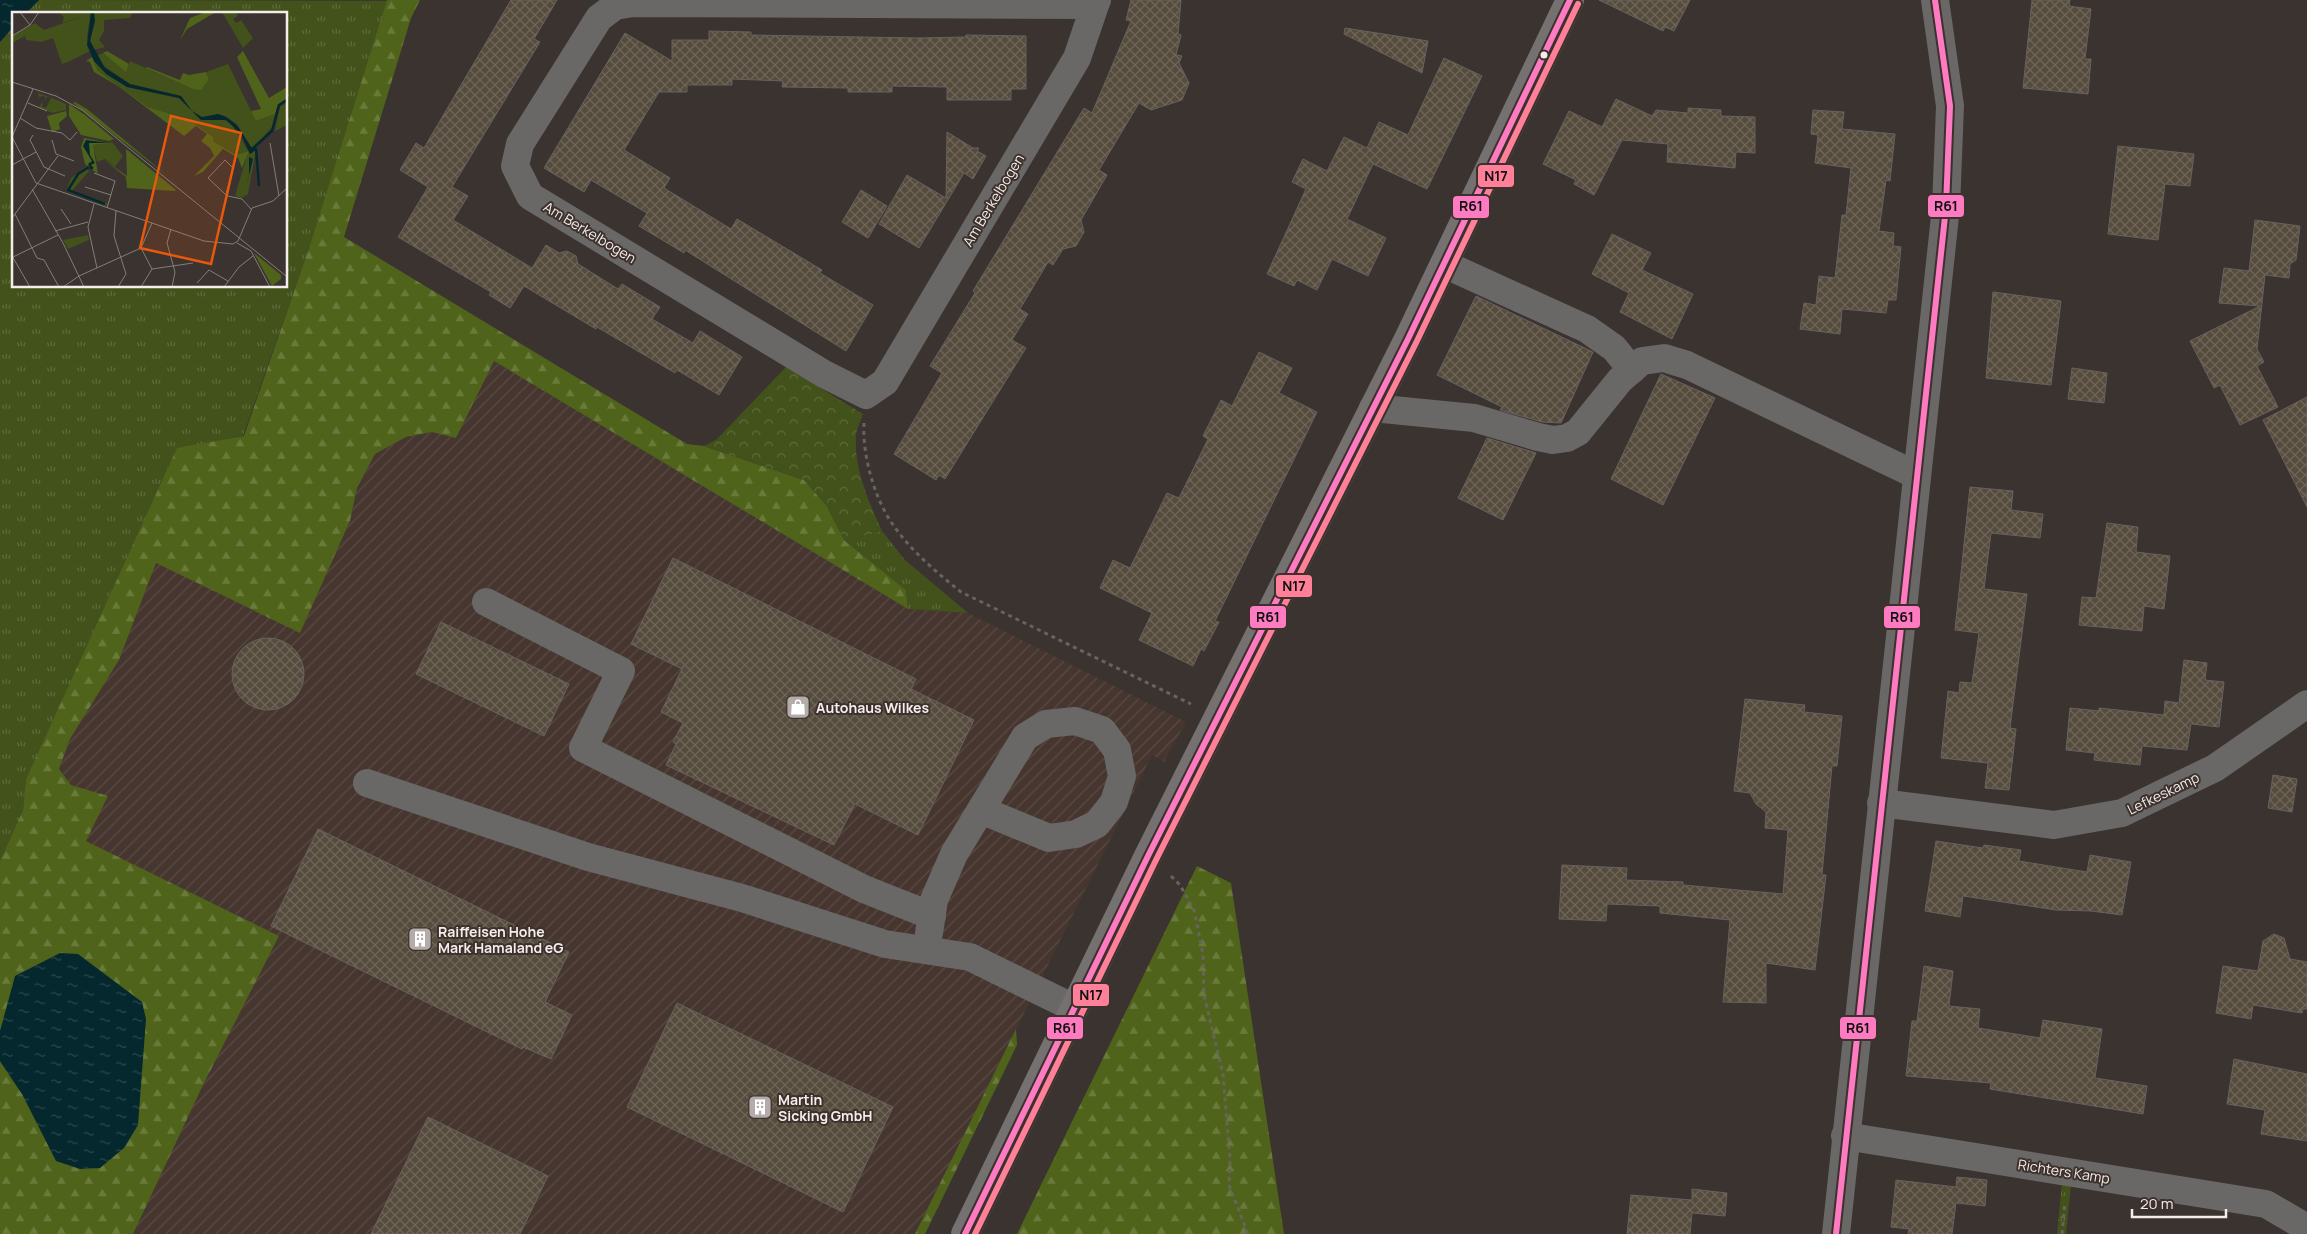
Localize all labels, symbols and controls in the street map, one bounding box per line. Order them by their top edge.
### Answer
inset map [12,12,288,288]
unlabelled marker [1539,50,1549,60]
street label: Am Berkelbogen [958,150,1028,250]
line badge: N17 [1477,164,1515,188]
text: N17 [1484,166,1508,185]
line badge: R61 [1927,194,1965,218]
line badge: R61 [1452,195,1490,219]
text: R61 [1459,196,1483,215]
text: R61 [1934,196,1958,215]
street label: Am Berkelbogen [540,197,640,267]
line badge: N17 [1275,574,1313,598]
text: N17 [1282,576,1306,595]
line badge: R61 [1249,605,1287,629]
line badge: R61 [1883,605,1921,629]
text: R61 [1256,607,1280,626]
text: R61 [1890,607,1914,626]
shop icon: Autohaus Wilkes [785,694,811,720]
place label: Autohaus Wilkes [816,698,929,717]
street label: Lefkeskamp [2124,767,2202,819]
place label: Raiffeisen Hohe Mark Hamaland eG [438,922,564,957]
building icon: Raiffeisen Hohe Mark Hamaland eG [407,926,433,952]
line badge: N17 [1072,983,1110,1007]
text: N17 [1079,985,1103,1004]
line badge: R61 [1046,1016,1084,1040]
line badge: R61 [1839,1016,1877,1040]
text: R61 [1053,1018,1077,1037]
text: R61 [1846,1018,1870,1037]
place label: Martin Sicking GmbH [778,1090,872,1125]
building icon: Martin Sicking GmbH [747,1094,773,1120]
street label: Richters Kamp [2017,1154,2111,1188]
scale bar [2132,1186,2226,1218]
text: 20 m [2140,1193,2173,1214]

